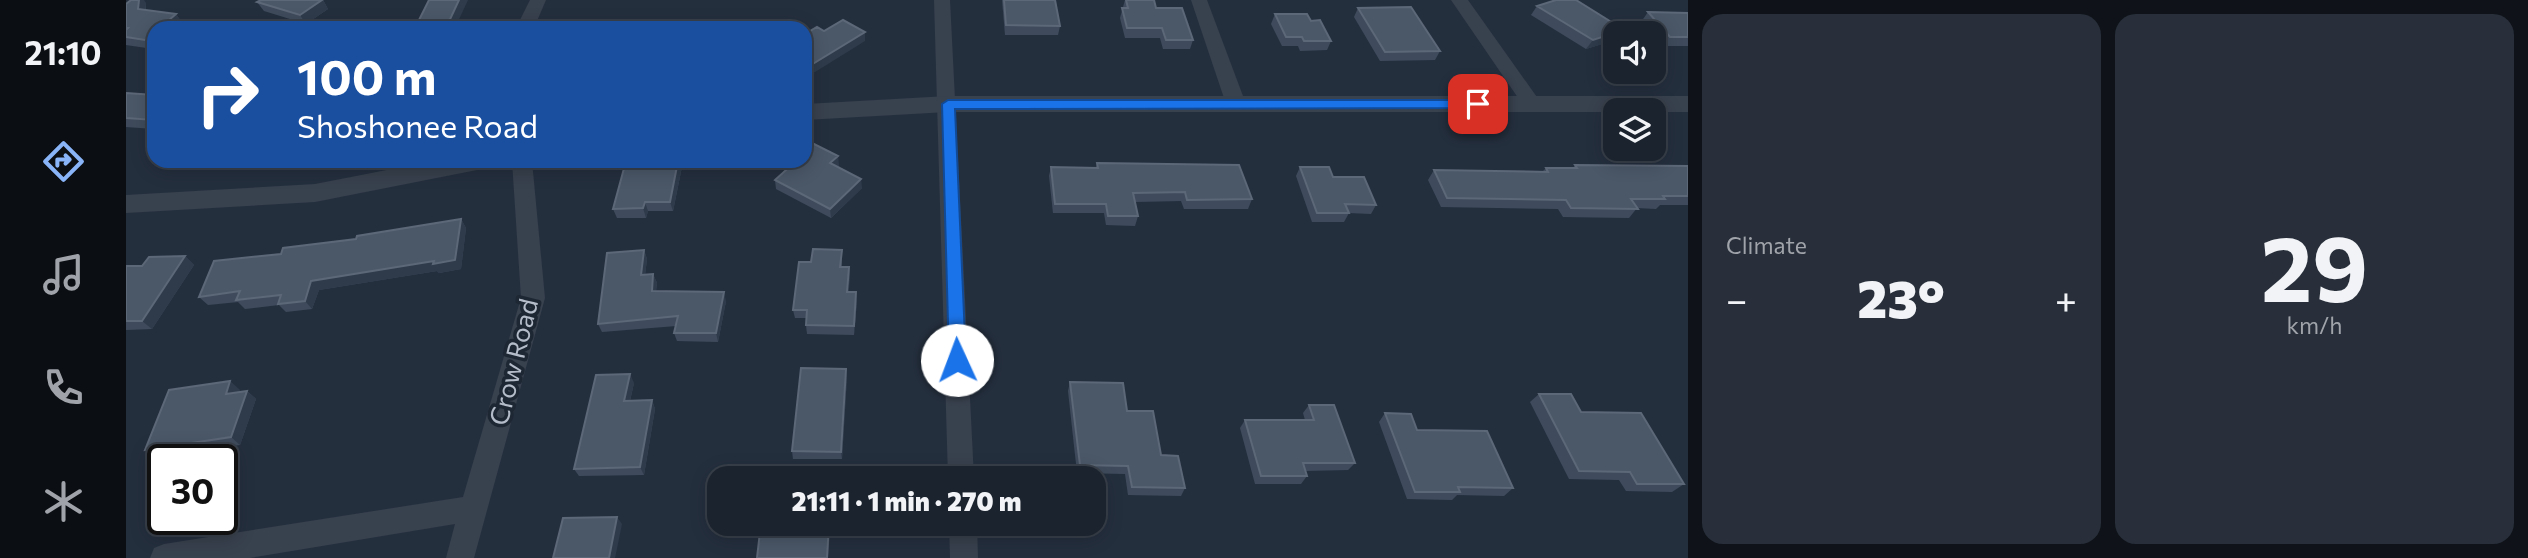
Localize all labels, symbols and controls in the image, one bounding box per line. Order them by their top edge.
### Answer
map controls [1603,21,1666,161]
button: sound [1603,21,1666,84]
text: 21:10 [25,32,101,72]
text: 100 m [297,45,436,105]
icon: right [182,49,273,140]
pin [1448,74,1508,134]
icon: arrive [1459,85,1497,123]
button: layers [1603,98,1666,161]
text: Shoshonee Road [297,105,538,145]
icon: directions [39,137,88,186]
text: 29 [2261,209,2368,321]
text: Climate [1726,231,1807,259]
icon: music [39,250,88,299]
text: 23° [1857,265,1945,329]
text: − [1726,275,1748,322]
text: + [2055,275,2077,322]
street label: Crow Road [482,295,543,428]
text: km/h [2287,311,2342,339]
position arrow [920,323,994,397]
icon: phone [39,363,88,412]
speed limit sign: 30 [147,444,238,535]
icon: climate [39,477,88,526]
text: 21:11 · 1 min · 270 m [792,485,1021,516]

